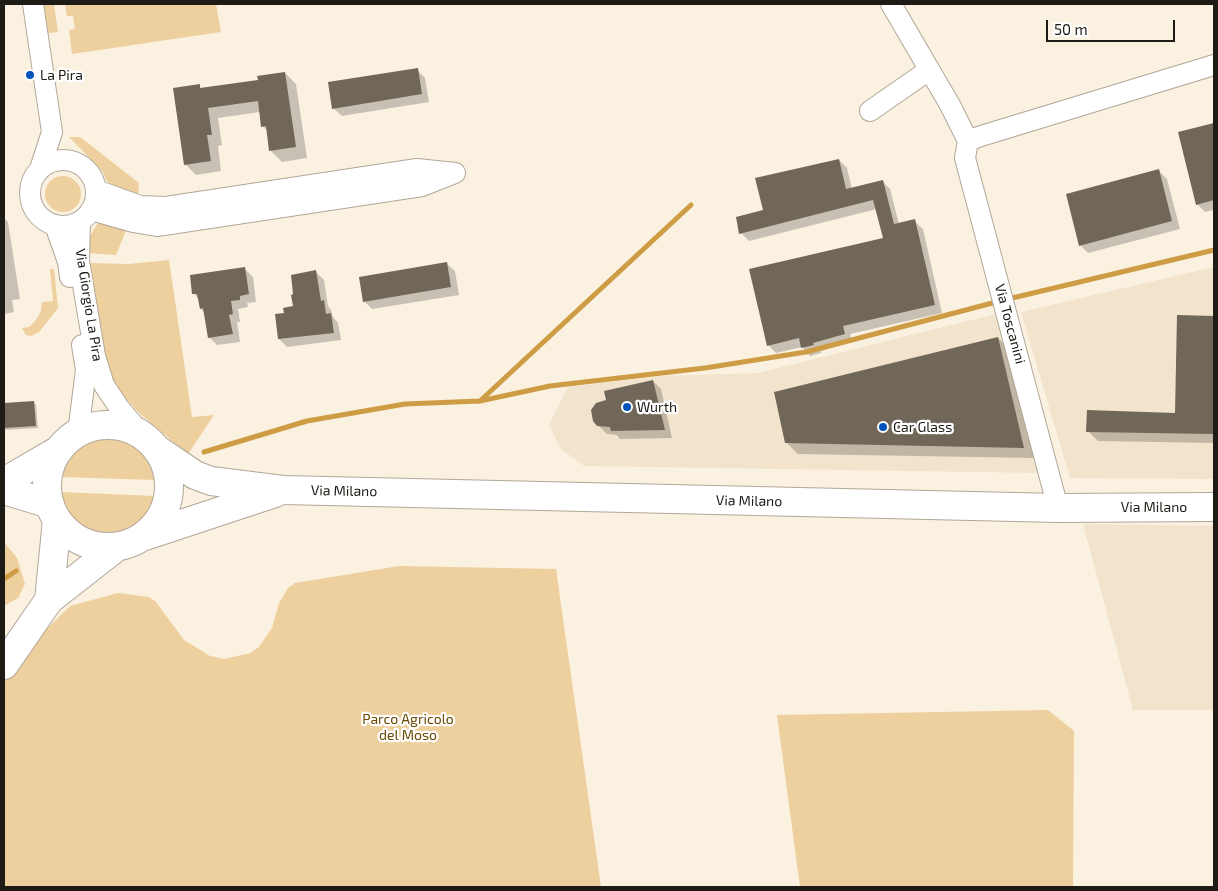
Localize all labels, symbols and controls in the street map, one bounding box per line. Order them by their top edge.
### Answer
scale bar [1048,10,1177,42]
text: 50 m [1054,20,1088,38]
place label: La Pira [40,67,83,83]
marker: La Pira [24,69,36,81]
street label: Via Giorgio La Pira [72,247,106,363]
street label: Via Toscanini [991,282,1029,366]
place label: Wurth [637,399,677,415]
marker: Wurth [621,401,633,413]
place label: Car Glass [893,419,952,435]
marker: Car Glass [877,421,889,433]
street label: Via Milano [311,482,377,500]
street label: Via Milano [716,492,782,510]
street label: Via Milano [1121,499,1187,515]
park label: Parco Agricolo del Moso [362,711,454,744]

